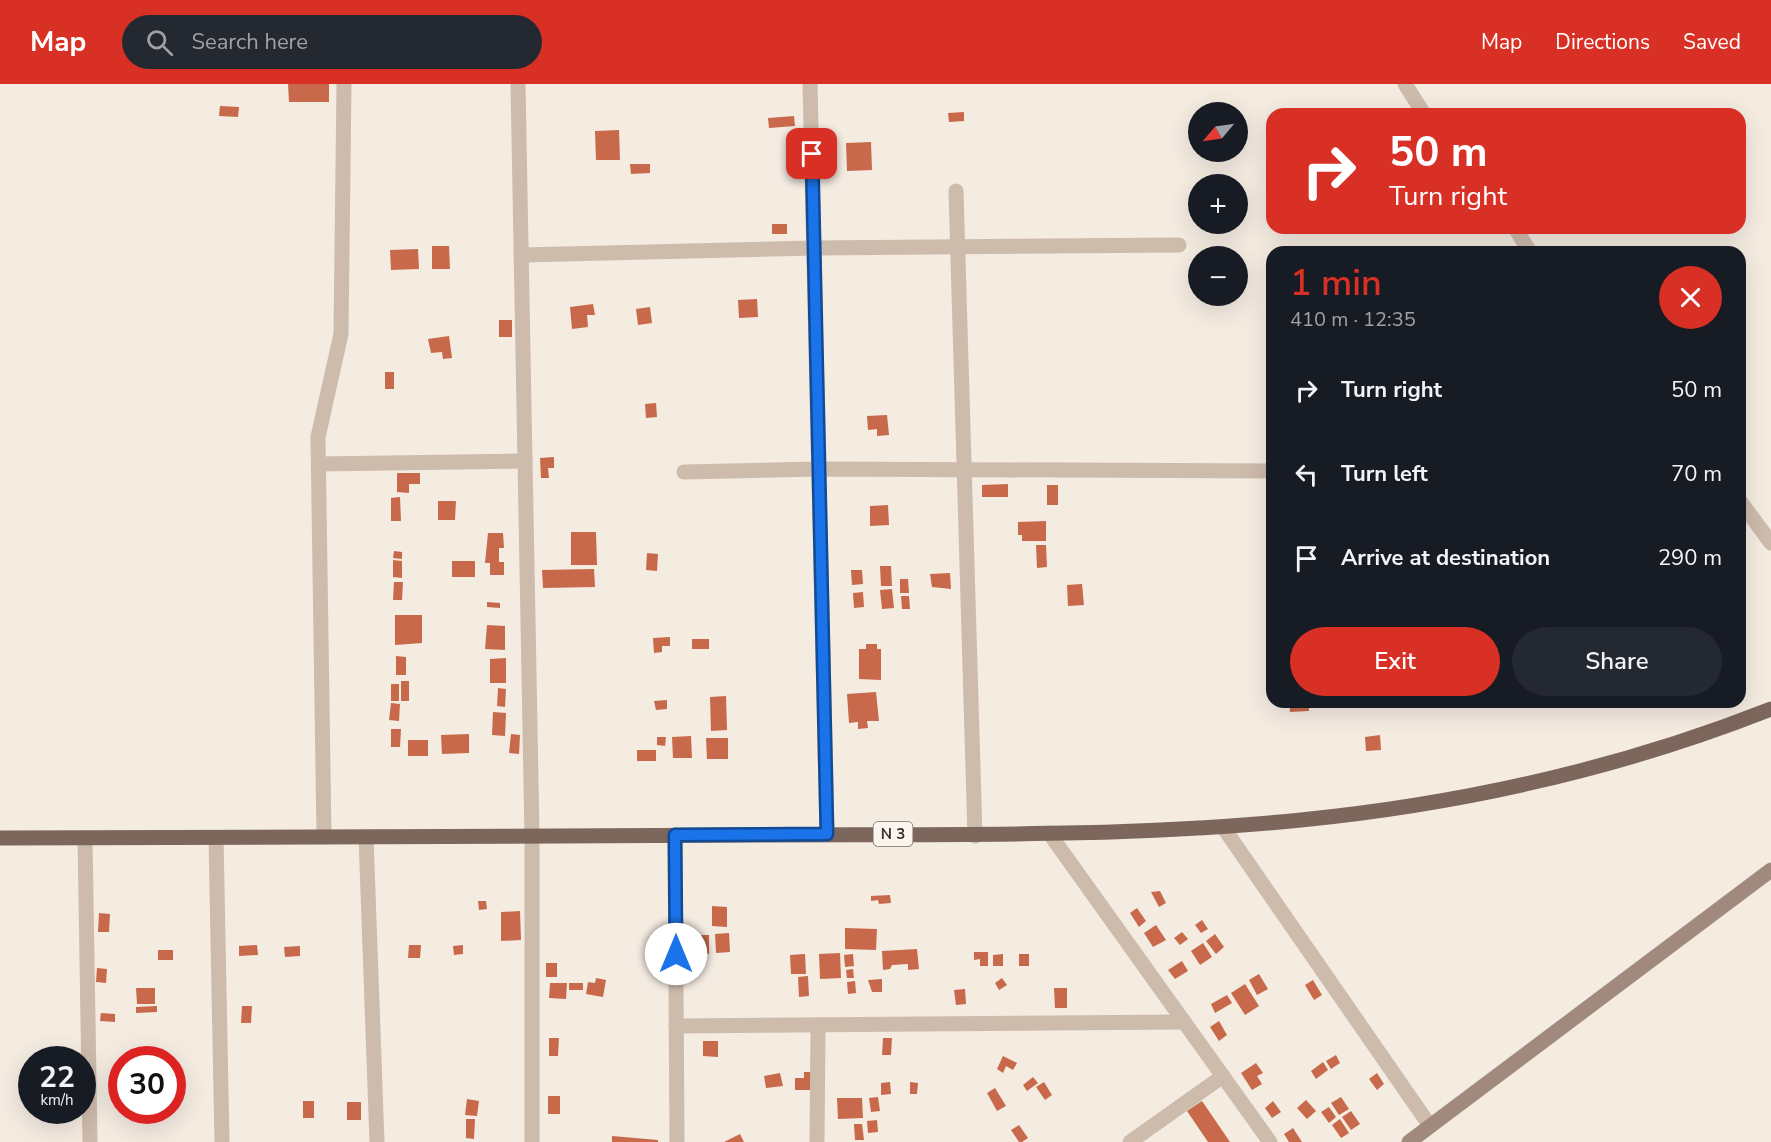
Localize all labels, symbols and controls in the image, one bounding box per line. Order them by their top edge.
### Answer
search box [122,15,542,69]
text: Map [30,23,86,61]
icon: search [143,26,176,59]
text: Search here [191,27,308,57]
text: Map [1481,28,1522,56]
text: Directions [1555,28,1650,56]
text: Saved [1683,28,1741,56]
north arrow [1188,102,1248,162]
map controls [1188,102,1248,306]
text: 50 m [1389,124,1488,181]
pin [786,128,837,179]
icon: right [1290,132,1368,210]
icon: arrive [795,137,828,170]
button: + [1188,174,1248,234]
text: Turn right [1389,178,1507,215]
button: − [1188,246,1248,306]
text: 1 min [1290,259,1382,308]
button: close [1659,266,1722,329]
text: 410 m · 12:35 [1290,306,1416,333]
icon: right [1290,374,1323,407]
text: Turn right [1341,375,1442,405]
text: 50 m [1671,375,1722,405]
icon: left [1290,458,1323,491]
text: Turn left [1341,459,1428,489]
text: 70 m [1671,459,1722,489]
icon: arrive [1290,542,1323,575]
text: Arrive at destination [1341,543,1550,573]
text: 290 m [1658,543,1722,573]
button: Exit [1290,627,1500,696]
button: Share [1512,627,1722,696]
road number: N 3 [874,822,912,846]
position arrow [644,922,708,986]
speed limit sign: 30 [108,1046,186,1124]
text: 22 [39,1057,75,1098]
text: km/h [40,1090,74,1110]

